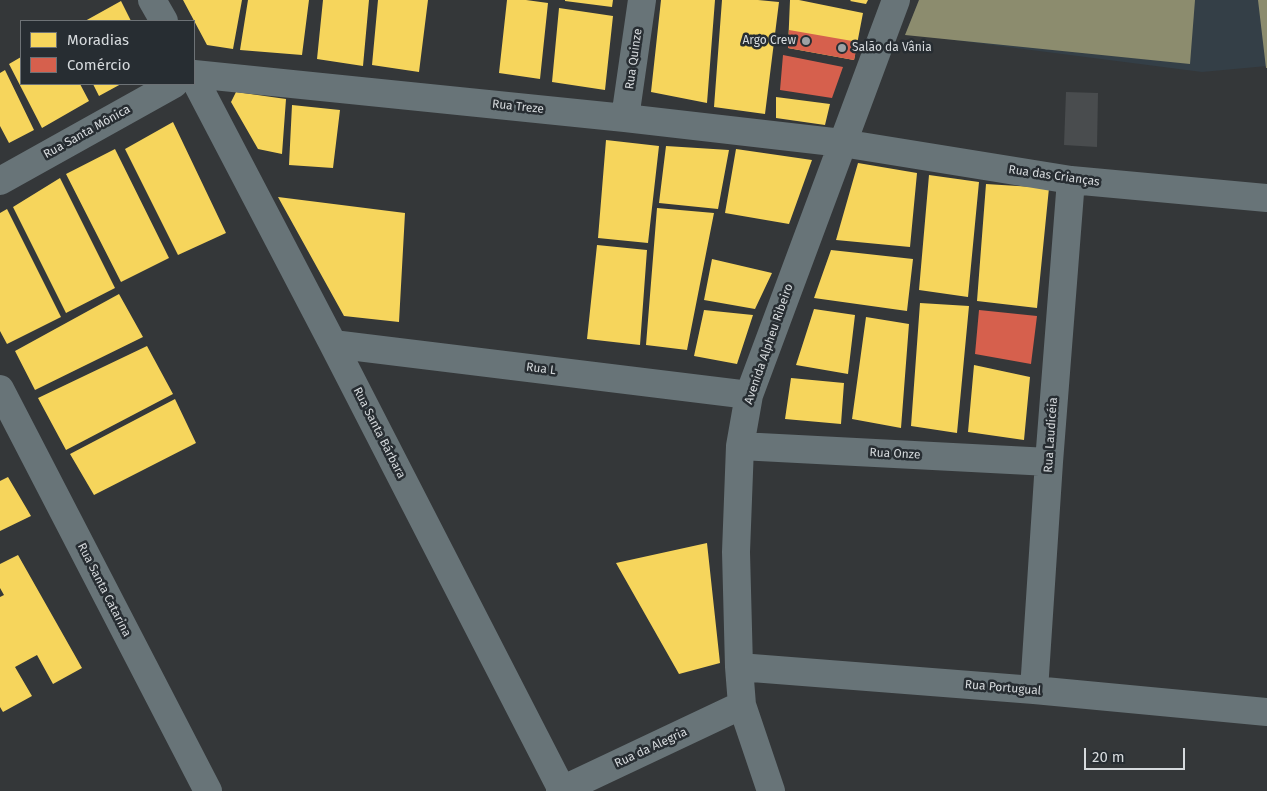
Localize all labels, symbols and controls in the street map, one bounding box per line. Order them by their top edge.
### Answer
legend [20,20,195,85]
street label: Rua Quinze [623,28,645,90]
text: Moradias [67,31,129,49]
place label: Argo Crew [742,34,796,48]
marker: Argo Crew [800,35,812,47]
place label: Salão da Vânia [852,41,932,55]
marker: Salão da Vânia [836,42,848,54]
text: Comércio [67,56,130,74]
street label: Rua Treze [491,97,545,117]
street label: Rua Santa Mônica [41,102,133,162]
street label: Rua das Crianças [1007,162,1101,190]
street label: Avenida Alpheu Ribeiro [742,282,796,406]
street label: Rua L [525,360,557,378]
street label: Rua Santa Bárbara [350,385,408,481]
street label: Rua Laudicéia [1041,397,1061,473]
street label: Rua Onze [869,445,921,463]
street label: Rua Santa Catarina [74,541,134,639]
street label: Rua Portugual [964,677,1042,699]
street label: Rua da Alegria [612,725,690,771]
scale bar [1087,738,1188,770]
text: 20 m [1092,748,1125,766]

